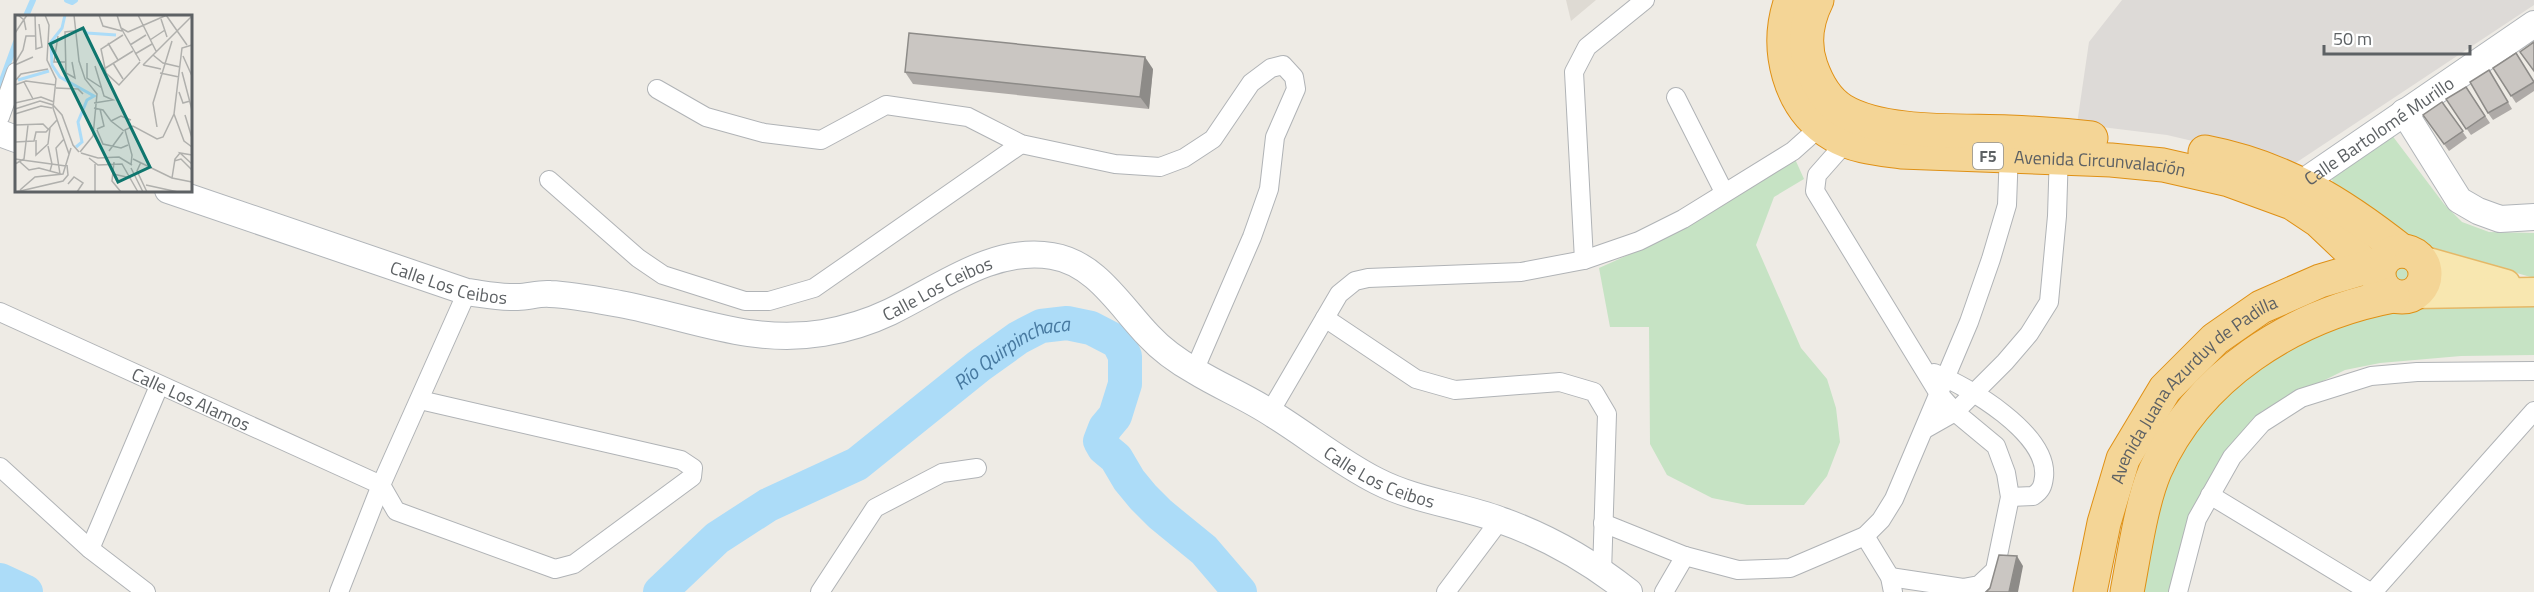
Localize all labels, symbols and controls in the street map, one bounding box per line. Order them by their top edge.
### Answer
inset map [15,15,192,192]
scale bar [2324,18,2470,56]
text: 50 m [2333,25,2372,52]
street label: Calle Bartolomé Murillo [2298,69,2459,192]
road number: F5 [1973,143,2003,169]
street label: Avenida Circunvalación [2013,143,2189,183]
street label: Calle Los Ceibos [878,249,996,327]
street label: Calle Los Ceibos [387,253,508,311]
street label: Avenida Juana Azurduy de Padilla [2103,288,2281,487]
water label: Río Quirpinchaca [946,307,1072,397]
street label: Calle Los Alamos [128,360,255,437]
street label: Calle Los Ceibos [1319,439,1438,514]

